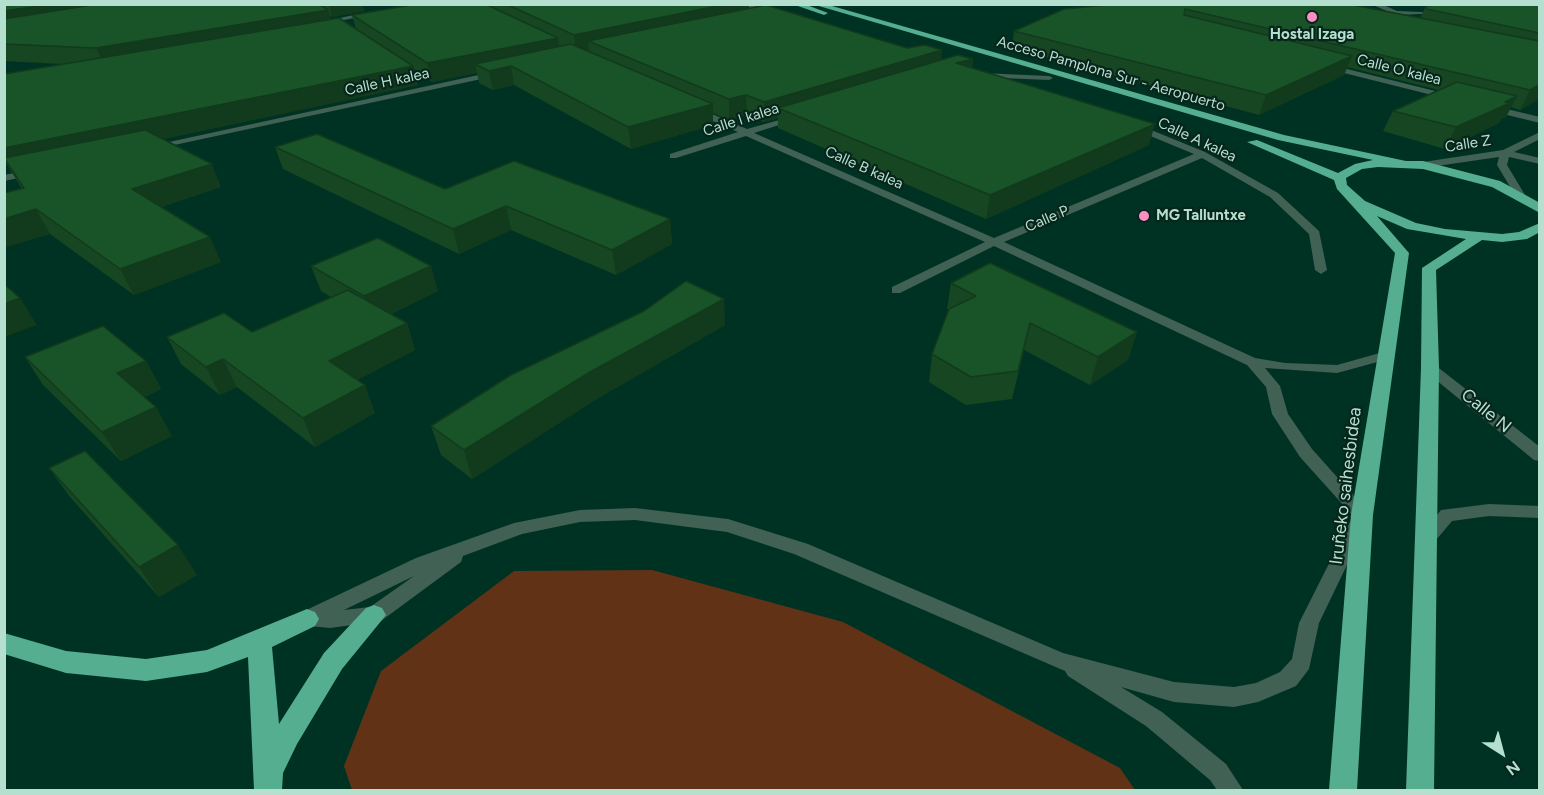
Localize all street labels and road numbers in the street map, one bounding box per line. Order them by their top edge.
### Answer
street label: Acceso Pamplona Sur - Aeropuerto [995,33,1227,115]
street label: Calle O kalea [1355,51,1443,89]
street label: Calle H kalea [343,64,431,100]
street label: Calle I kalea [701,99,781,141]
street label: Calle A kalea [1155,114,1239,166]
street label: Calle Z [1444,131,1492,157]
street label: Calle B kalea [822,143,906,193]
street label: Calle P [1022,202,1072,236]
street label: Calle N [1457,384,1515,438]
street label: Iruñeko saihesbidea [1326,406,1366,566]

